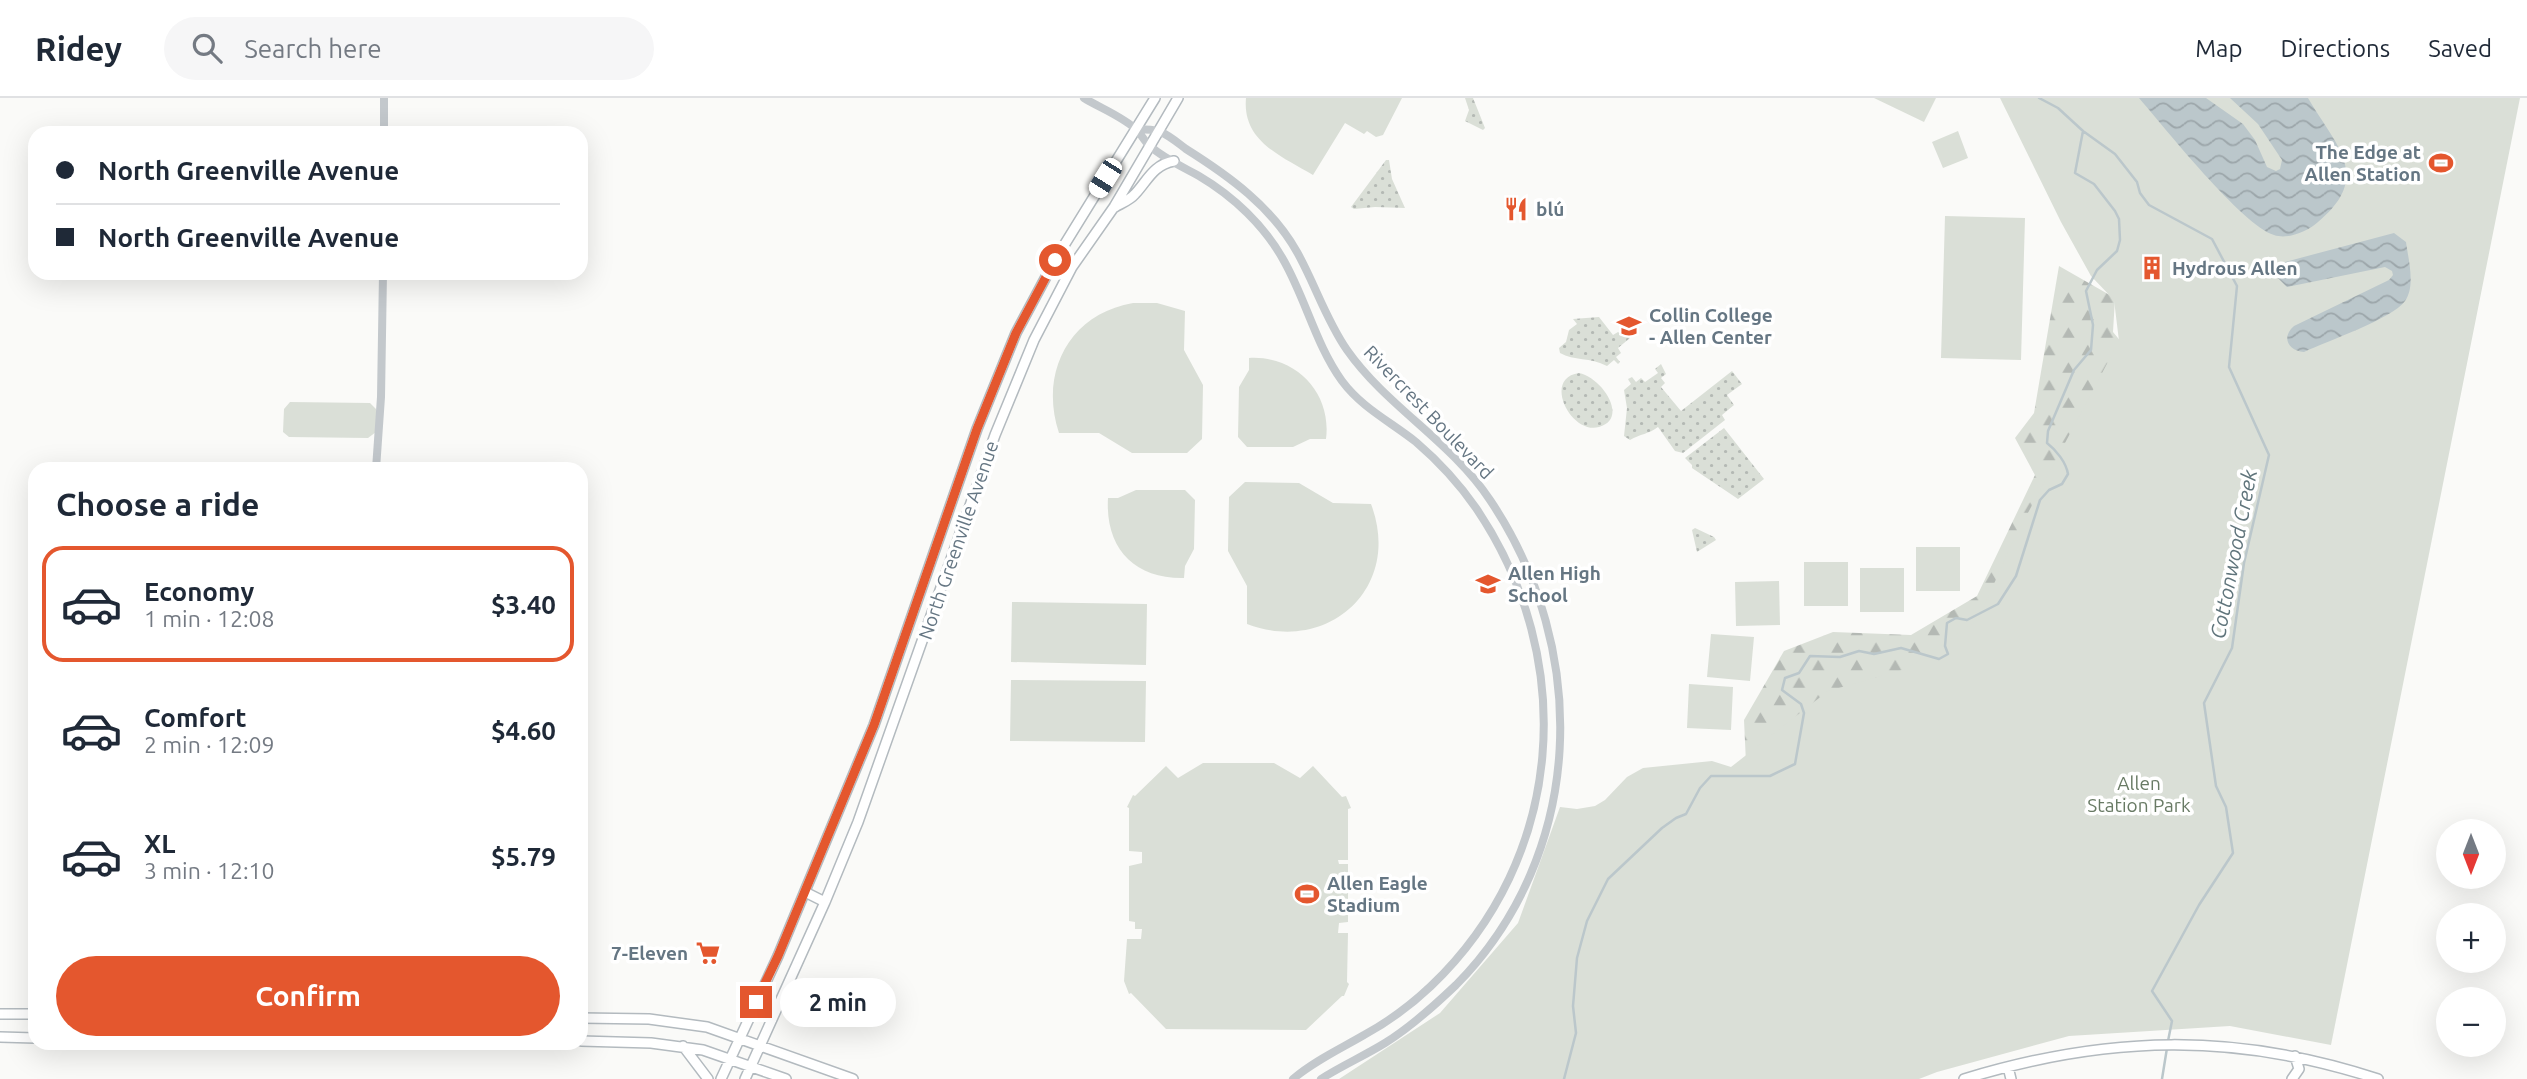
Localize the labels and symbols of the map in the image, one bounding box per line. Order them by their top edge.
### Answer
place label: The Edge at Allen Station [2305,141,2421,185]
sports icon: The Edge at Allen Station [2427,149,2455,177]
car [1085,155,1126,201]
restaurant icon: blú [1502,195,1530,223]
place label: blú [1536,198,1564,220]
route start [1039,244,1071,276]
building icon: Hydrous Allen [2138,254,2166,282]
place label: Hydrous Allen [2172,257,2298,279]
place label: Collin College - Allen Center [1649,304,1773,348]
school or university icon: Collin College - Allen Center [1615,312,1643,340]
street label: Rivercrest Boulevard [1360,341,1498,483]
street label: North Greenville Avenue [914,438,1002,642]
water label: Cottonwood Creek [2205,467,2261,641]
place label: Allen High School [1508,562,1601,606]
school or university icon: Allen High School [1474,570,1502,598]
park label: Allen Station Park [2087,772,2191,816]
north arrow [2436,819,2506,889]
place label: Allen Eagle Stadium [1327,872,1428,916]
sports icon: Allen Eagle Stadium [1293,880,1321,908]
supermarket icon: 7-Eleven [694,939,722,967]
place label: 7-Eleven [611,942,688,964]
callout: 2 min [780,978,896,1026]
route end [740,986,772,1018]

